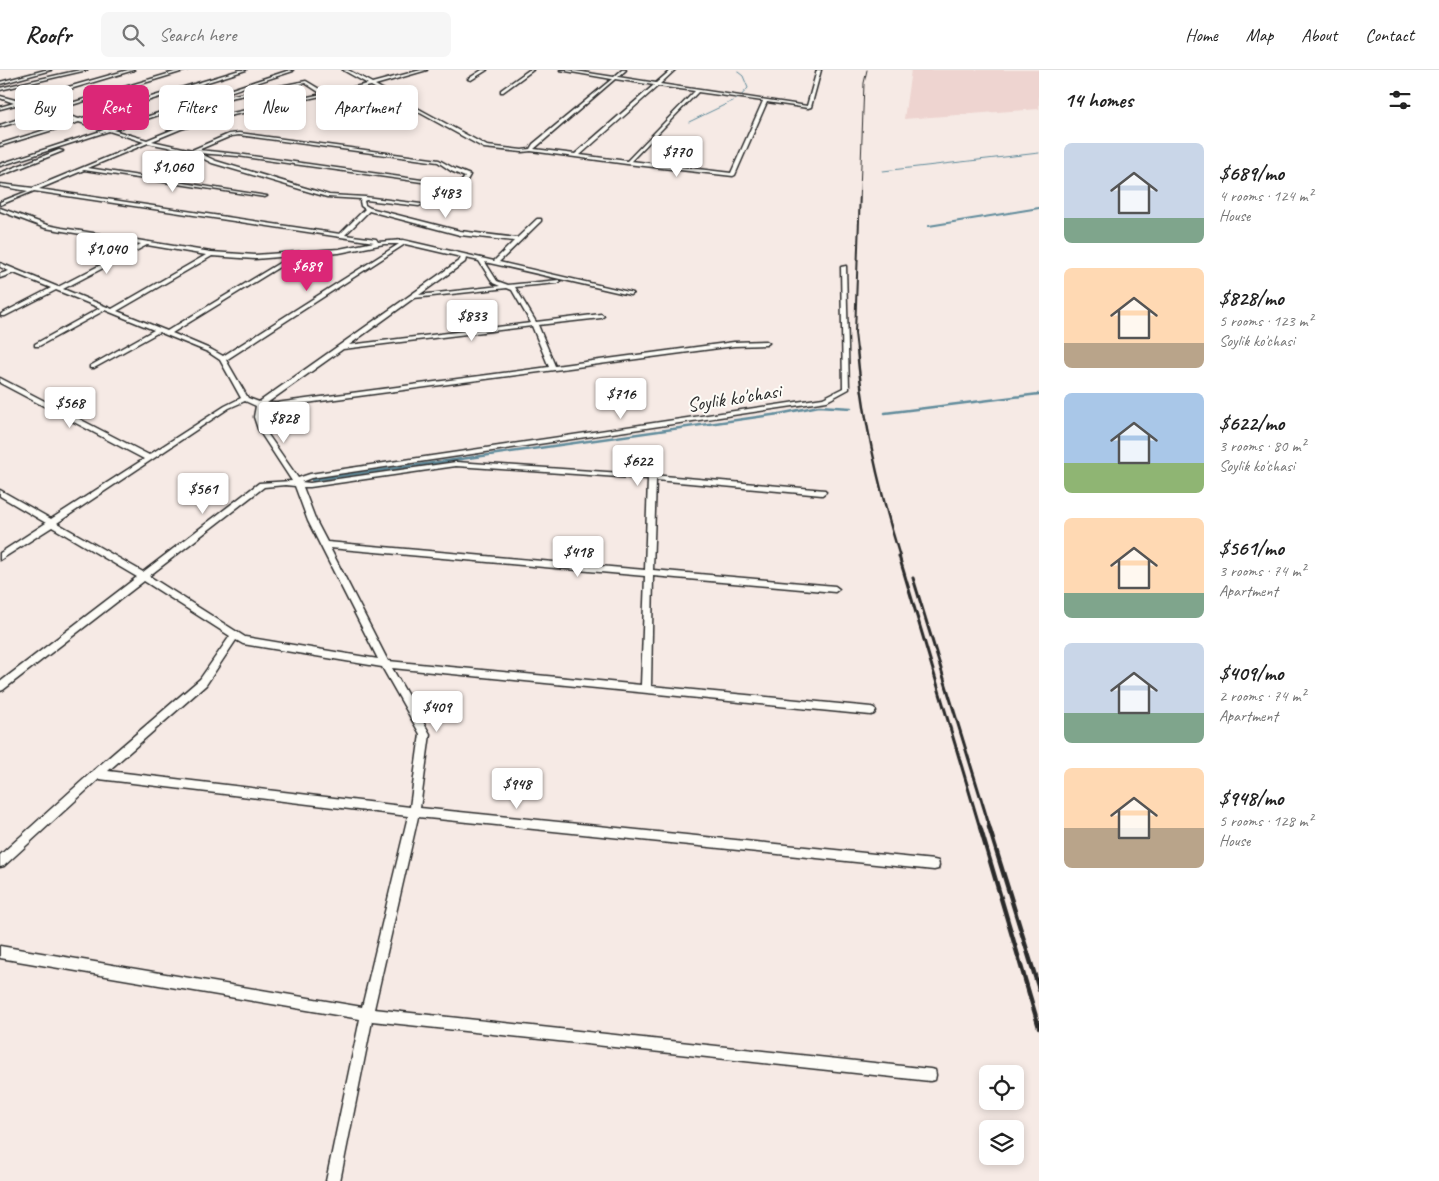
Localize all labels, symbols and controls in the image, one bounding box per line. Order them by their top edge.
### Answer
search box [101,12,451,57]
text: Roofr [25,20,71,50]
icon: search [119,21,147,49]
text: Search here [159,23,236,47]
text: Home [1185,24,1218,46]
text: Map [1246,24,1273,46]
text: About [1301,24,1337,46]
text: Contact [1365,24,1414,46]
chip: Buy [15,85,73,130]
chip: Rent [83,85,149,130]
chip: Filters [159,85,234,130]
chip: New [244,85,306,130]
chip: Apartment [316,85,418,130]
icon: filters [1386,86,1414,114]
text: 14 homes [1064,87,1133,113]
pin: $770 [647,136,707,178]
text: $770 [663,142,691,162]
pin: $1,060 [132,150,214,193]
text: $1,060 [153,157,193,177]
text: $689/mo [1219,160,1284,186]
icon: home [1104,163,1164,223]
pin: $483 [416,176,476,219]
text: $483 [432,183,460,203]
text: 4 rooms · 124 m² [1219,186,1313,206]
text: House [1219,206,1250,226]
pin: $1,040 [66,232,148,275]
text: $1,040 [87,239,127,259]
pin: $689 [277,250,337,292]
text: $689 [293,256,321,276]
text: $828/mo [1219,285,1284,311]
icon: home [1104,288,1164,348]
pin: $833 [442,300,502,342]
text: $833 [458,306,486,326]
text: 5 rooms · 123 m² [1219,311,1313,331]
text: Soylik ko'chasi [1219,331,1295,351]
pin: $716 [591,378,651,420]
street label: Soylik ko'chasi [685,378,785,418]
text: $716 [606,384,636,404]
pin: $568 [40,386,100,429]
text: $568 [56,393,84,413]
pin: $828 [254,402,314,444]
text: $828 [270,408,298,428]
text: $622/mo [1219,410,1284,436]
icon: home [1104,413,1164,473]
text: 3 rooms · 80 m² [1219,436,1305,456]
pin: $622 [608,444,668,487]
text: $622 [623,451,653,471]
text: Soylik ko'chasi [1219,456,1295,476]
pin: $561 [173,472,233,515]
text: $561 [189,479,217,499]
text: $561/mo [1219,535,1284,561]
pin: $418 [548,536,608,578]
icon: home [1104,538,1164,598]
text: $418 [564,542,592,562]
text: 3 rooms · 74 m² [1219,561,1305,581]
text: Apartment [1219,581,1278,601]
text: $409/mo [1219,660,1283,686]
icon: home [1104,663,1164,723]
text: 2 rooms · 74 m² [1219,686,1305,706]
pin: $409 [407,690,467,733]
text: $409 [423,697,451,717]
text: Apartment [1219,706,1278,726]
pin: $948 [487,768,547,810]
text: $948 [503,774,531,794]
text: $948/mo [1219,785,1283,811]
icon: home [1104,788,1164,848]
text: 5 rooms · 128 m² [1219,811,1313,831]
text: House [1219,831,1250,851]
map controls [979,1065,1024,1165]
button: locate [979,1065,1024,1110]
button: layers [979,1120,1024,1165]

